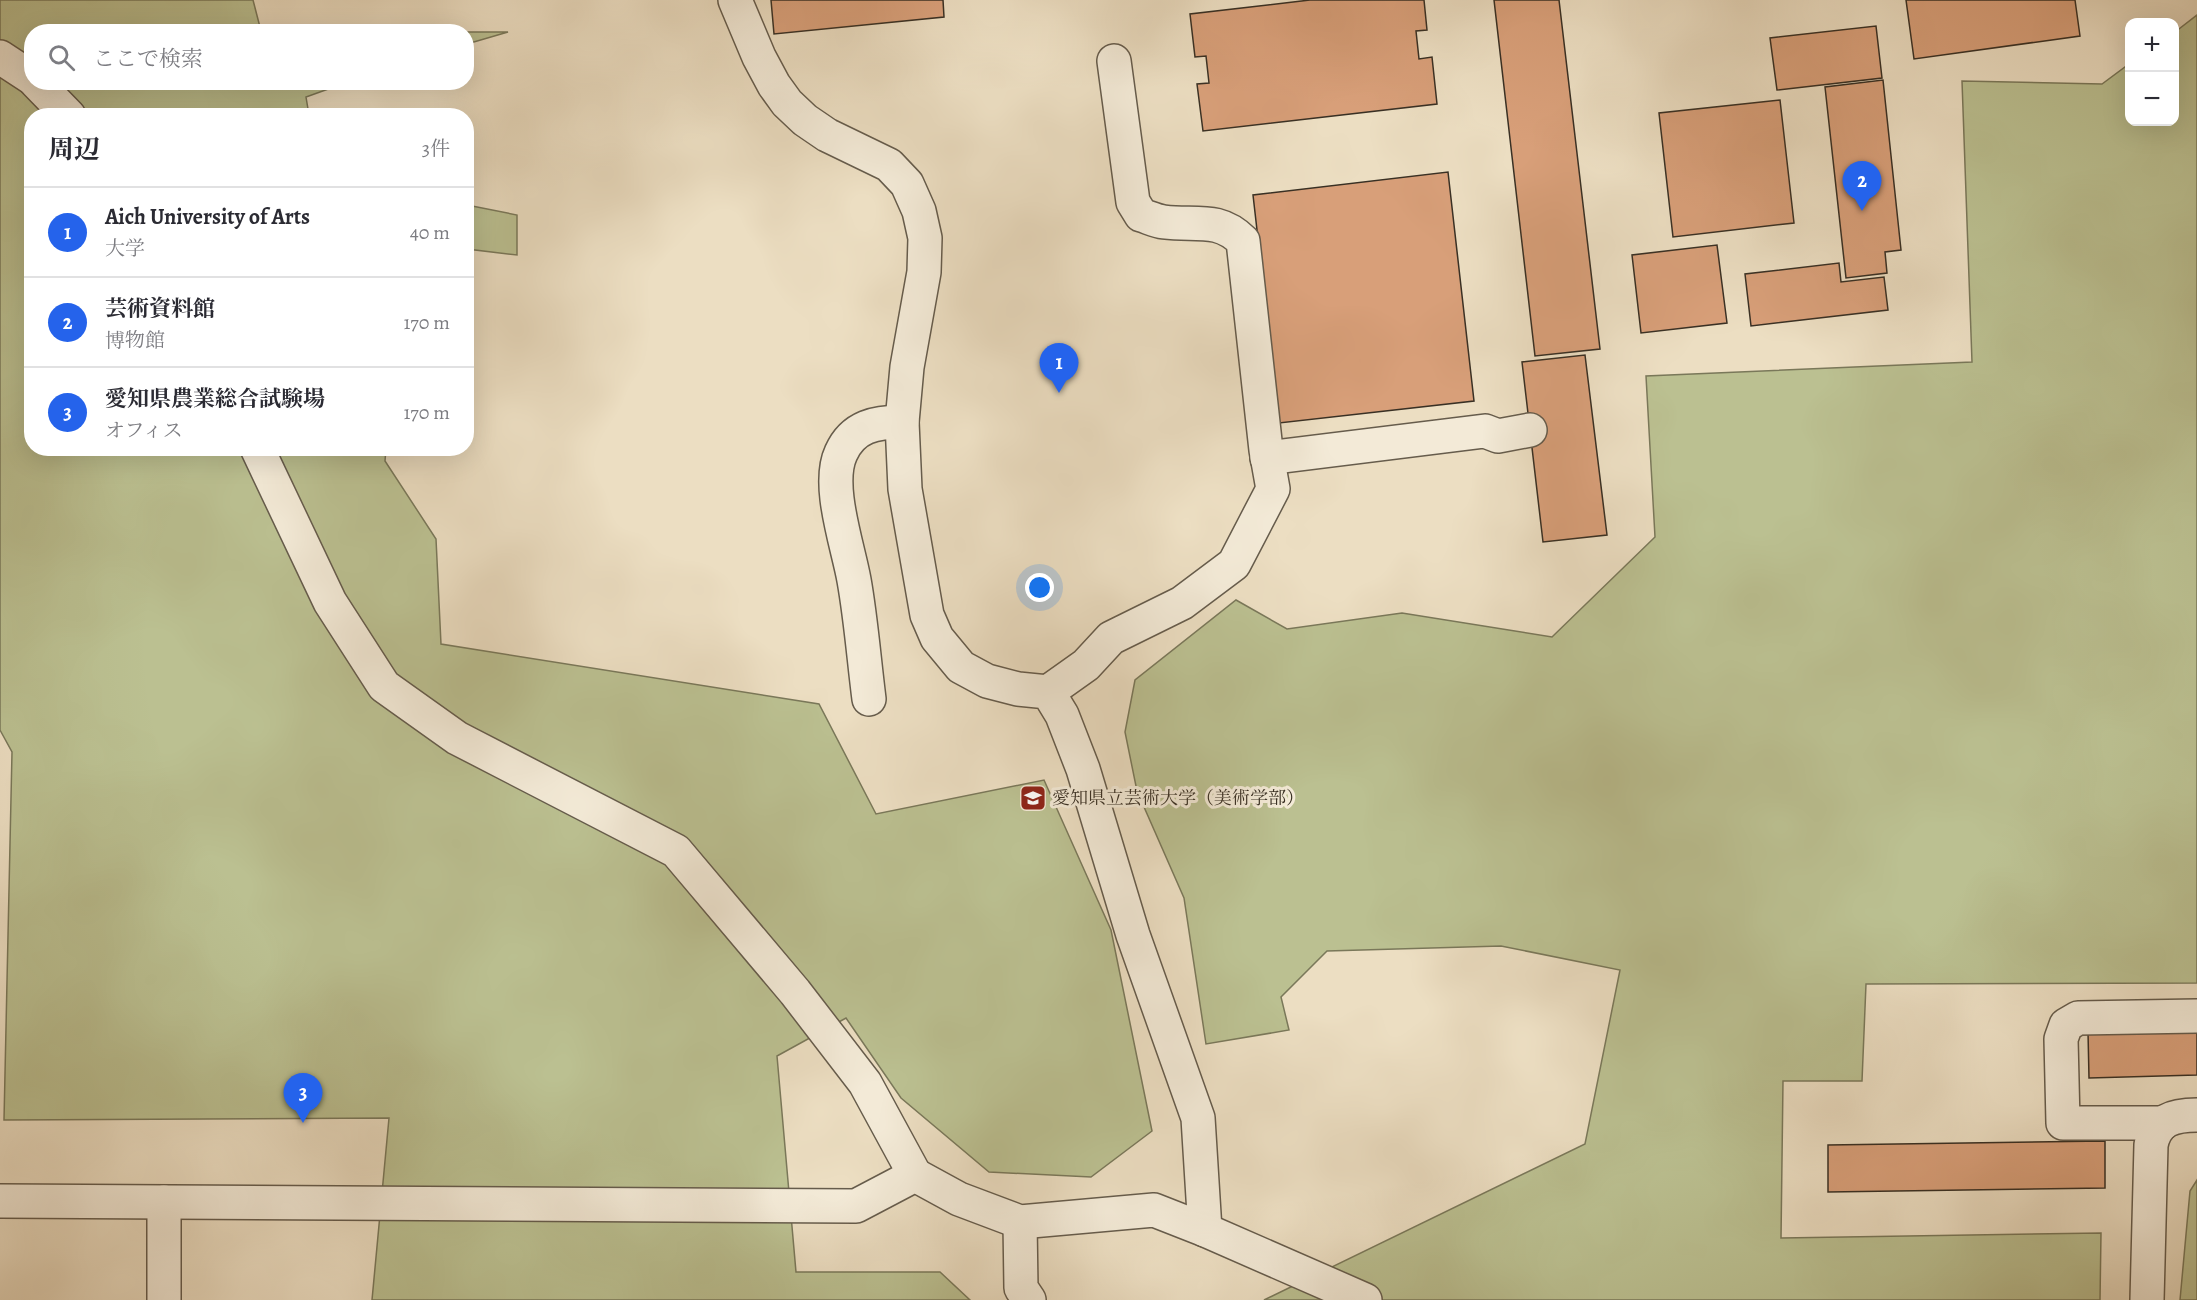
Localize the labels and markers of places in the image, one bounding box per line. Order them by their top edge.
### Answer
pin: 2 [1842,162,1882,211]
pin: 1 [1040,344,1078,393]
school or university icon: 愛知県立芸術大学（美術学部） [1018,783,1048,813]
place label: 愛知県立芸術大学（美術学部） [1052,786,1304,810]
pin: 3 [284,1074,322,1123]

